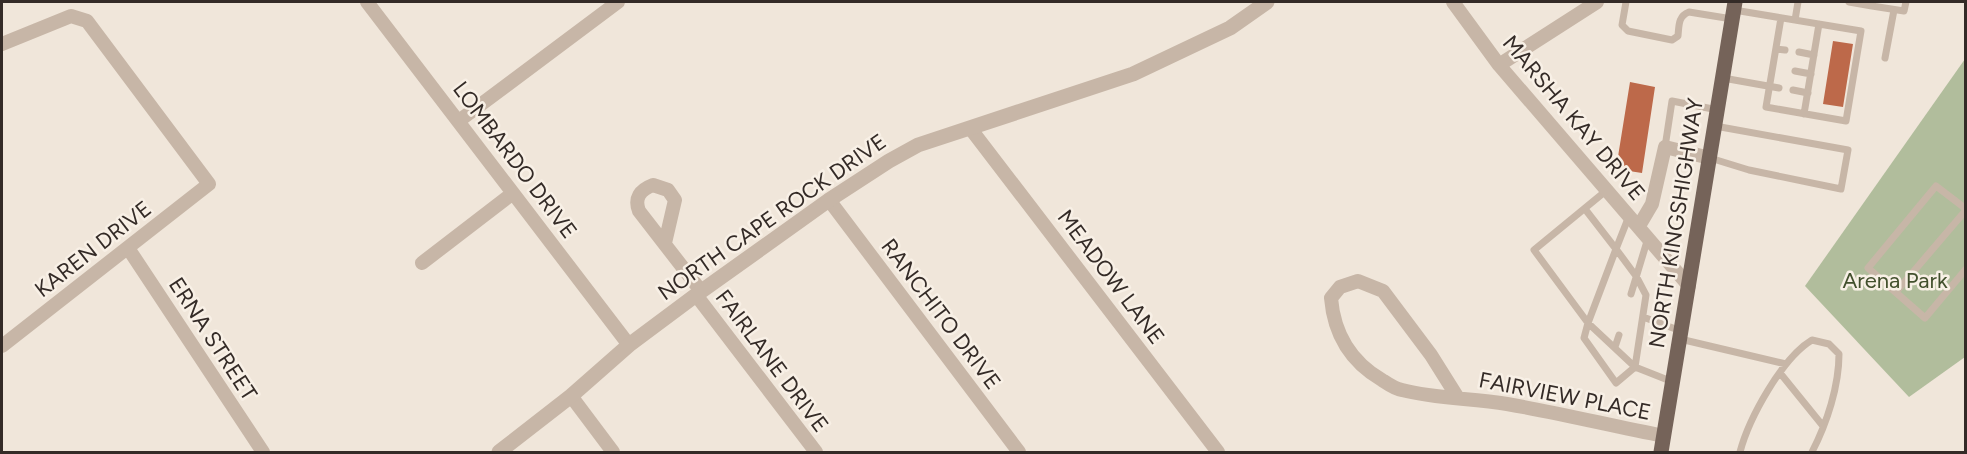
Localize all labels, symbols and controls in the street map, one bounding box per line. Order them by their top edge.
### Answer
street label: MARSHA KAY DRIVE [1497,30,1651,206]
street label: LOMBARDO DRIVE [447,76,583,244]
street label: NORTH KINGSHIGHWAY [1643,95,1709,350]
street label: NORTH CAPE ROCK DRIVE [653,128,891,306]
street label: KAREN DRIVE [29,195,157,303]
street label: MEADOW LANE [1052,204,1170,350]
street label: RANCHITO DRIVE [875,233,1007,395]
park label: Arena Park [1842,267,1948,294]
street label: ERNA STREET [163,272,263,406]
street label: FAIRLANE DRIVE [710,284,834,438]
street label: FAIRVIEW PLACE [1477,366,1653,426]

